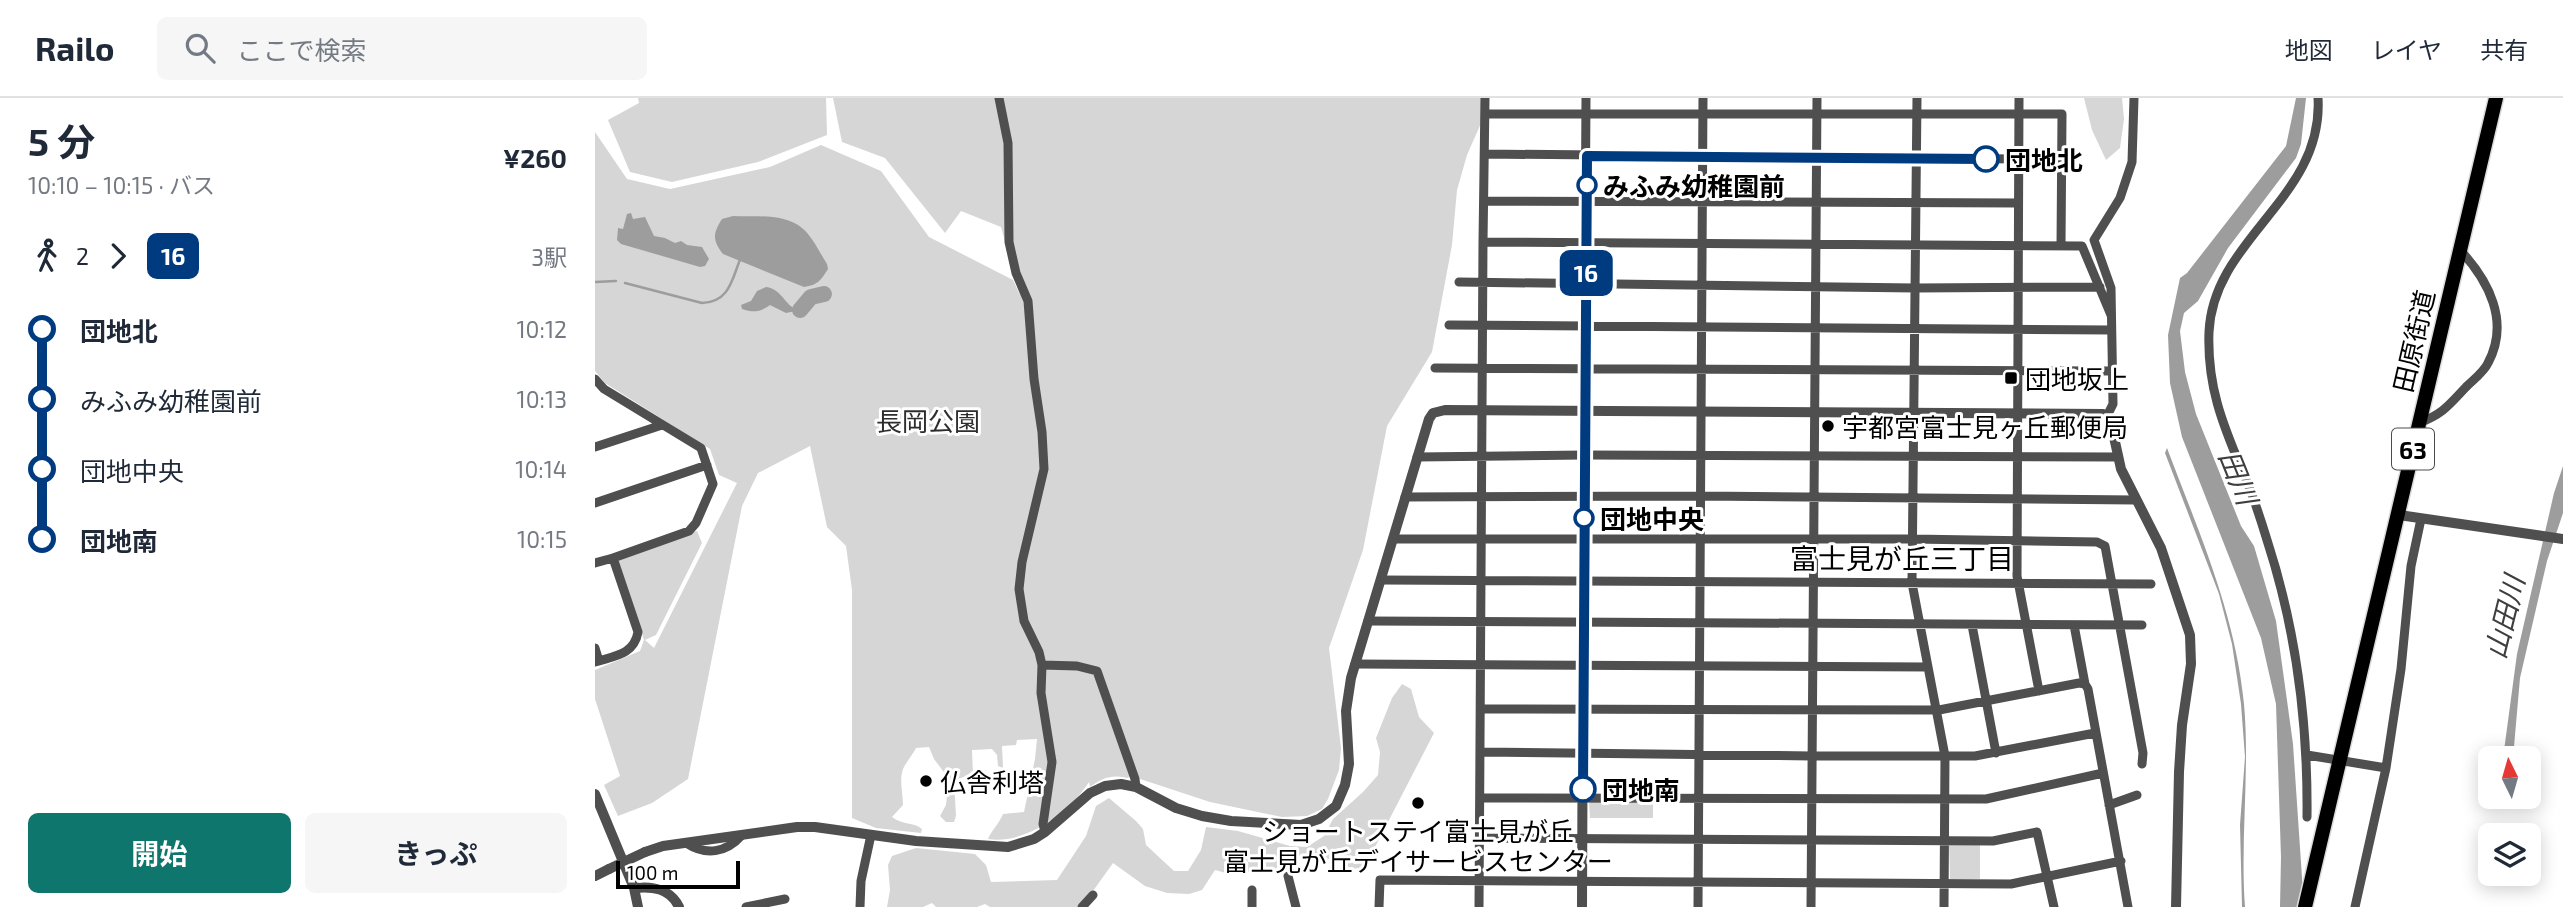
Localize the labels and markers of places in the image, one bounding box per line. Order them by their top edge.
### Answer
place label: 団地北 [2005,144,2083,175]
marker: 団地北 [1973,146,1999,172]
place label: みふみ幼稚園前 [1603,170,1785,201]
marker: みふみ幼稚園前 [1577,175,1597,195]
place label: 団地坂上 [2025,363,2129,394]
marker: 団地坂上 [2003,370,2019,386]
place label: 宇都宮富士見ヶ丘郵便局 [1842,411,2128,442]
marker: 宇都宮富士見ヶ丘郵便局 [1820,418,1836,434]
place label: 団地中央 [1600,503,1704,534]
marker: 団地中央 [1574,508,1594,528]
place label: 仏舎利塔 [940,766,1044,797]
marker: 仏舎利塔 [918,773,934,789]
place label: 団地南 [1602,774,1680,805]
marker: 団地南 [1570,776,1596,802]
marker: ショートステイ富士見が丘 富士見が丘デイサービスセンター [1410,795,1426,811]
place label: ショートステイ富士見が丘 富士見が丘デイサービスセンター [1223,815,1613,876]

